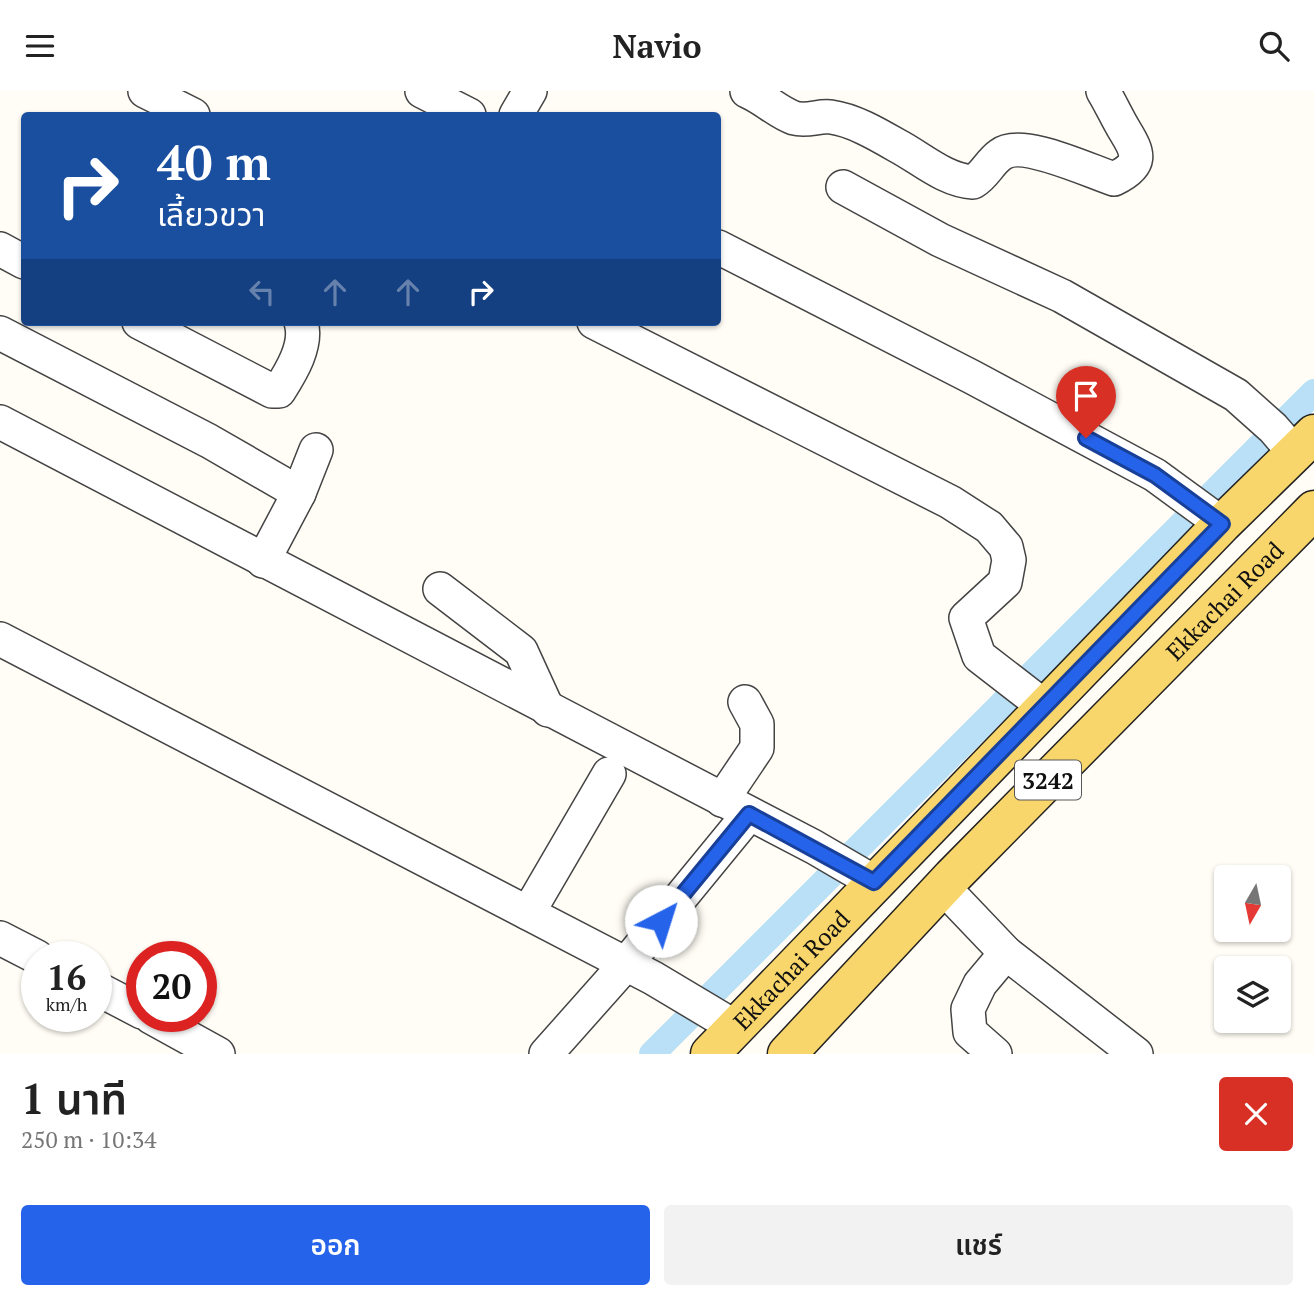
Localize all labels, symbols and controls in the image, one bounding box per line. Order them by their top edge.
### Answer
text: Navio [613,25,701,67]
icon: menu [21,27,59,65]
icon: search [1255,27,1293,65]
text: 40 m [157,129,271,194]
icon: right [42,140,133,231]
text: เลี้ยวขวา [157,193,265,235]
icon: left [243,273,281,311]
icon: ahead [316,273,354,311]
icon: ahead [389,273,427,311]
icon: right [462,273,500,311]
pin [1056,366,1116,438]
icon: arrive [1067,377,1105,415]
street label: Ekkachai Road [1159,534,1290,667]
road number: 3242 [1015,761,1081,799]
north arrow [1214,865,1292,941]
map controls [1214,865,1291,1033]
position arrow [624,884,698,958]
street label: Ekkachai Road [726,903,857,1037]
speed limit sign: 20 [126,941,217,1032]
text: 16 [47,954,86,1000]
button: layers [1214,956,1291,1033]
text: km/h [46,992,87,1016]
text: 1 นาที [21,1070,127,1126]
button: close [1219,1077,1293,1151]
text: 250 m · 10:34 [21,1124,156,1155]
button: ออก [21,1205,650,1285]
button: แชร์ [664,1205,1293,1285]

